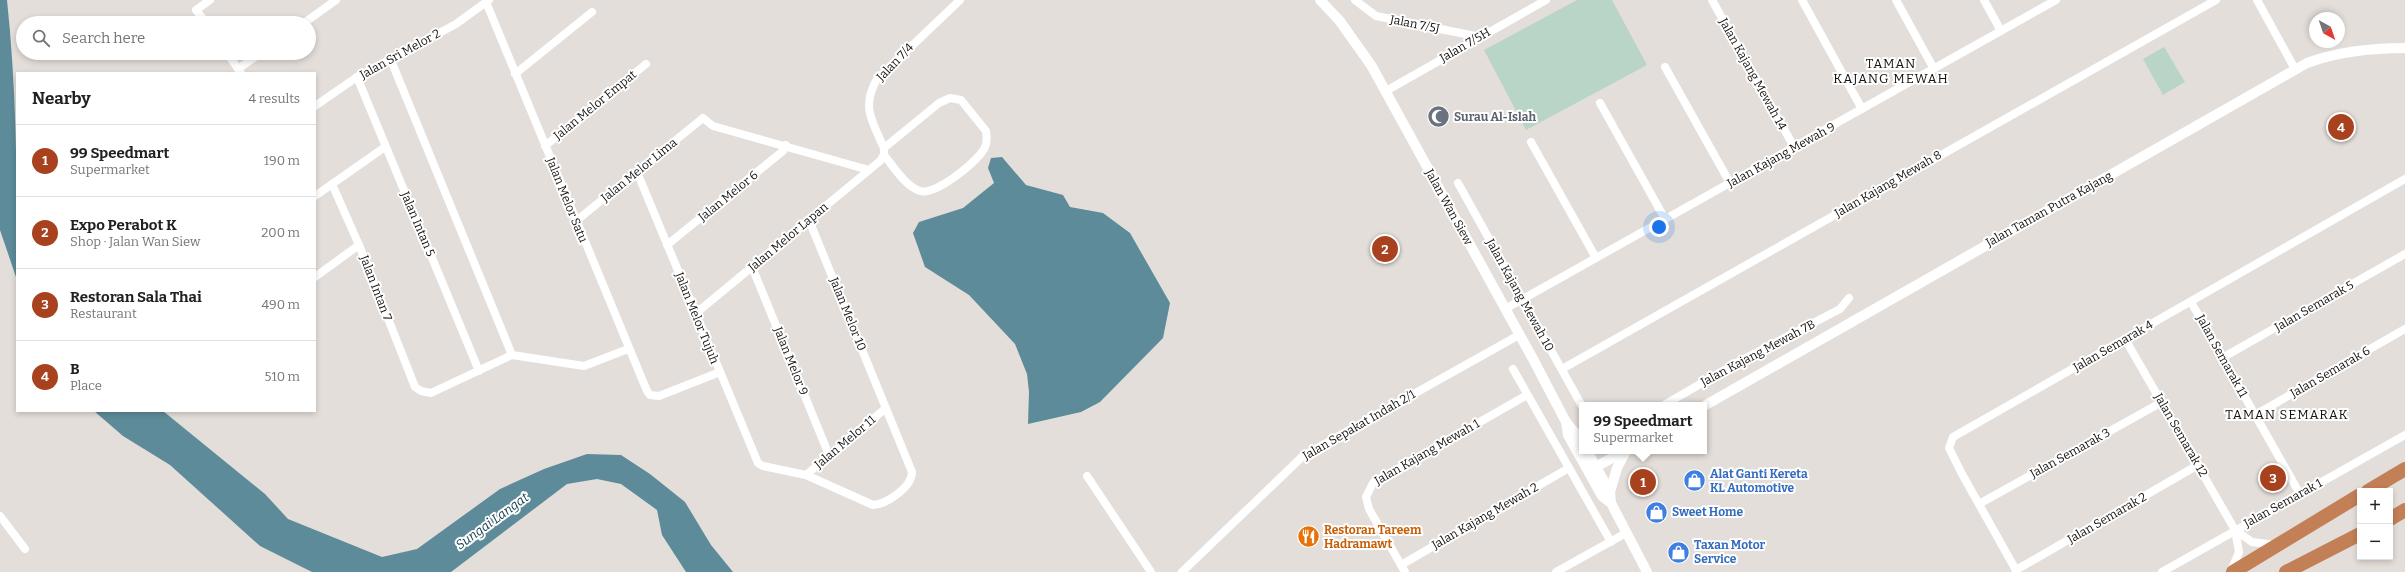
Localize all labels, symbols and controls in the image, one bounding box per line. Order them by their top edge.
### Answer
street label: Jalan 7/5J [1388,12,1441,36]
north arrow [2309,12,2345,48]
street label: Jalan Kajang Mewah 14 [1716,15,1790,132]
search box [16,16,316,60]
street label: Jalan 7/5H [1436,25,1493,66]
street label: Jalan Sri Melor 2 [356,26,443,82]
icon: search [30,27,52,49]
text: Search here [62,29,145,47]
street label: Jalan 7/4 [873,40,916,84]
district label: TAMAN KAJANG MEWAH [1833,56,1949,86]
street label: Jalan Melor Empat [550,67,640,143]
text: Nearby [32,88,91,109]
text: 4 results [248,91,300,106]
mosque icon: Surau Al-Islah [1425,104,1451,130]
place label: Surau Al-Islah [1454,110,1536,124]
pin: 4 [2328,112,2354,142]
street label: Jalan Kajang Mewah 9 [1724,120,1837,191]
street label: Jalan Melor Lima [598,135,680,205]
text: 99 Speedmart [70,144,169,162]
street label: Jalan Kajang Mewah 8 [1831,148,1944,221]
text: 1 [42,153,48,168]
text: 190 m [264,153,300,168]
street label: Jalan Melor Satu [543,154,591,245]
text: Supermarket [70,162,150,177]
street label: Jalan Wan Siew [1422,166,1476,248]
street label: Jalan Melor 6 [695,168,760,225]
street label: Jalan Taman Putra Kajang [1982,168,2115,250]
street label: Jalan Intan 5 [398,189,438,259]
street label: Jalan Melor Lapan [745,199,831,275]
text: Expo Perabot K [70,216,177,234]
your location [1649,217,1669,237]
text: 2 [41,225,49,240]
text: 200 m [261,225,300,240]
text: Shop · Jalan Wan Siew [70,234,200,249]
pin: 2 [1372,234,1398,264]
street label: Jalan Kajang Mewah 10 [1483,235,1557,354]
street label: Jalan Intan 7 [357,252,395,323]
street label: Jalan Melor Tujuh [672,269,722,366]
street label: Jalan Melor 10 [827,274,869,353]
street label: Jalan Semarak 5 [2271,278,2356,335]
text: Restoran Sala Thai [70,288,202,306]
text: 3 [41,297,49,312]
text: 490 m [261,297,300,312]
text: Restaurant [70,306,137,321]
street label: Jalan Semarak 11 [2193,311,2251,400]
street label: Jalan Kajang Mewah 7B [1698,317,1818,390]
street label: Jalan Semarak 4 [2070,318,2155,375]
street label: Jalan Melor 9 [771,324,811,397]
street label: Jalan Semarak 6 [2287,344,2372,401]
text: B [70,360,80,378]
text: 4 [41,369,49,384]
text: 510 m [265,369,300,384]
text: Place [70,378,102,393]
street label: Jalan Sepakat Indah 2/1 [1299,387,1418,463]
street label: Jalan Semarak 12 [2151,390,2211,479]
popup [1579,402,1707,454]
district label: TAMAN SEMARAK [2225,407,2349,422]
street label: Jalan Melor 11 [811,412,878,472]
text: 99 Speedmart [1593,412,1693,430]
street label: Jalan Kajang Mewah 1 [1371,416,1482,488]
street label: Jalan Semarak 3 [2027,425,2113,481]
text: Supermarket [1593,430,1673,445]
pin: 3 [2260,463,2286,493]
pin: 1 [1630,467,1656,497]
place label: Alat Ganti Kereta KL Automotive [1710,467,1808,495]
shop icon: Alat Ganti Kereta KL Automotive [1681,468,1707,494]
street label: Jalan Semarak 1 [2241,476,2325,531]
street label: Jalan Kajang Mewah 2 [1429,480,1541,553]
map controls [2357,488,2393,560]
button: + [2357,488,2393,524]
water label: Sungai Langat [453,489,532,552]
street label: Jalan Semarak 2 [2064,490,2149,547]
shop icon: Sweet Home [1643,499,1669,525]
place label: Sweet Home [1672,505,1744,519]
place label: Restoran Tareem Hadramawt [1324,523,1422,551]
restaurant icon: Restoran Tareem Hadramawt [1295,524,1321,550]
button: − [2357,524,2393,560]
place label: Taxan Motor Service [1694,538,1766,566]
shop icon: Taxan Motor Service [1665,539,1691,565]

